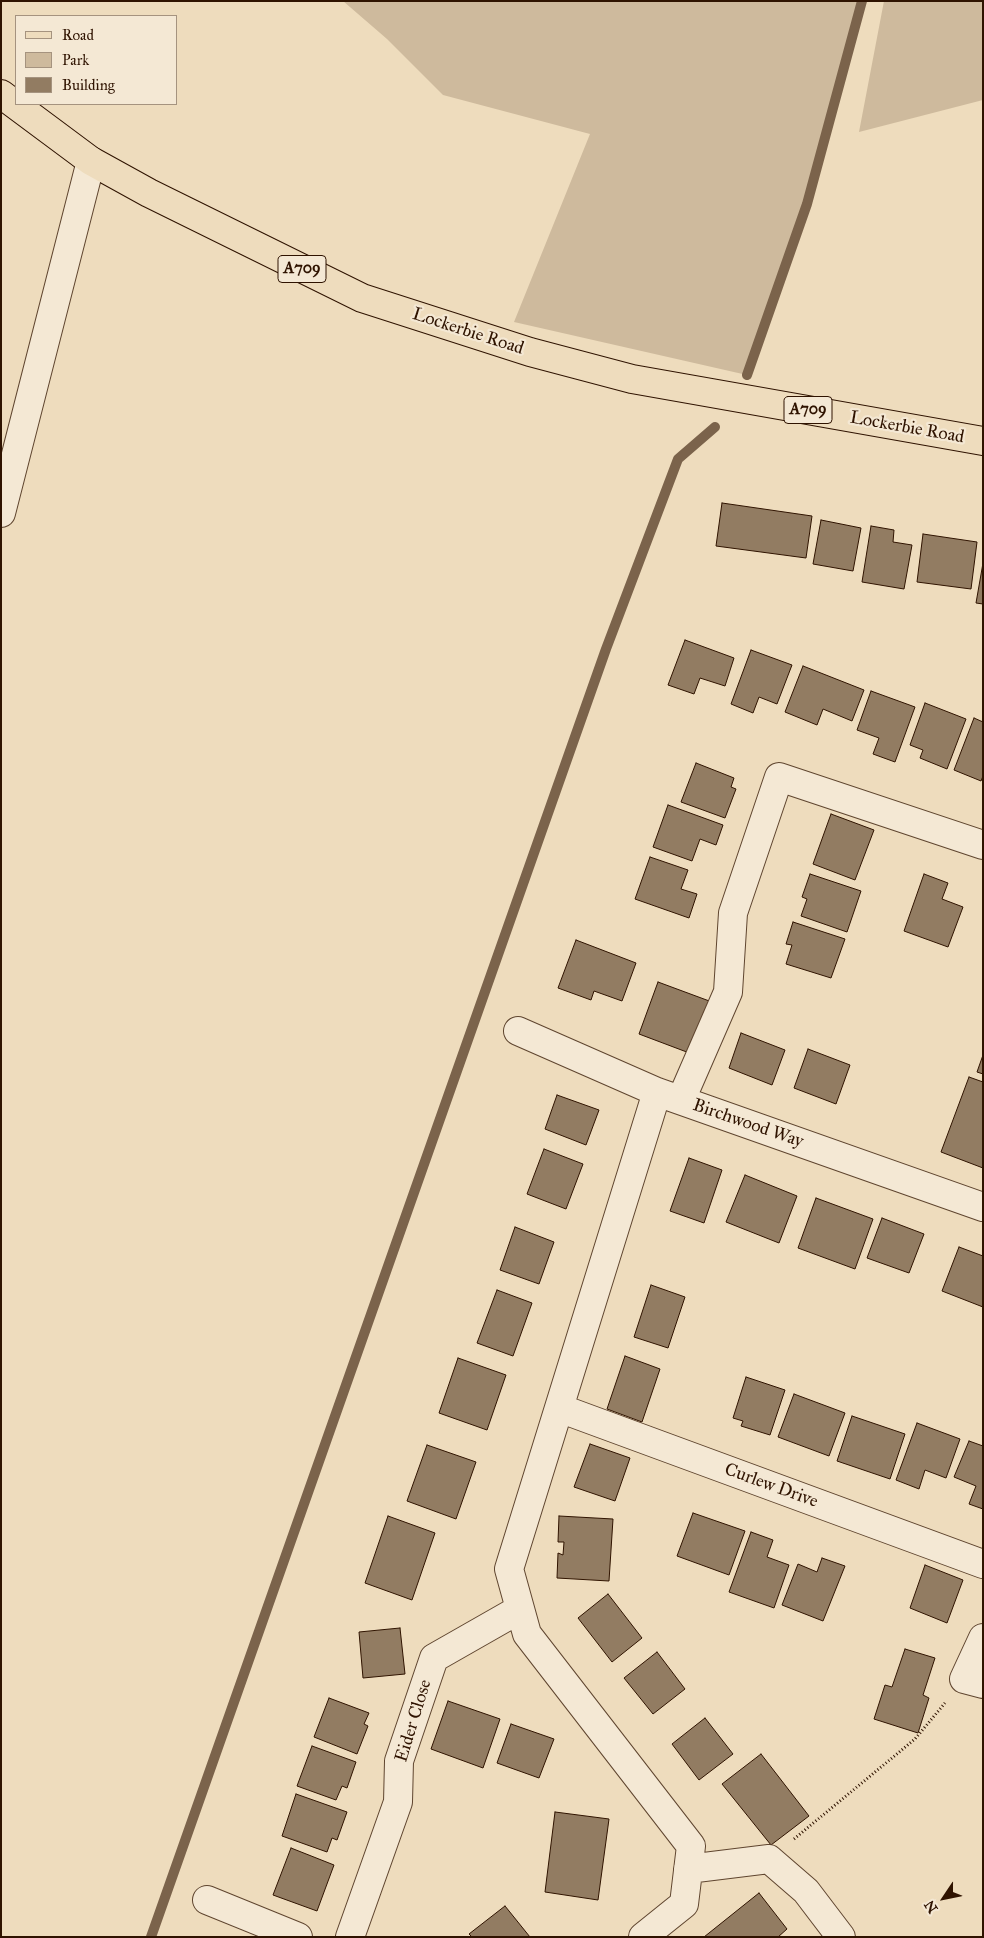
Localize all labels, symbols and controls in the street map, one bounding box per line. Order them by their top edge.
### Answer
legend [15,15,178,105]
text: Road [62,26,94,44]
text: Park [62,51,89,69]
text: Building [62,76,115,94]
road number: A709 [278,255,326,282]
street label: Lockerbie Road [410,304,526,360]
road number: A709 [784,396,832,424]
street label: Lockerbie Road [848,407,966,449]
street label: Birchwood Way [690,1095,806,1153]
street label: Curlew Drive [721,1459,821,1513]
street label: Eider Close [391,1677,437,1765]
north arrow [919,1873,969,1923]
text: N [921,1897,942,1916]

